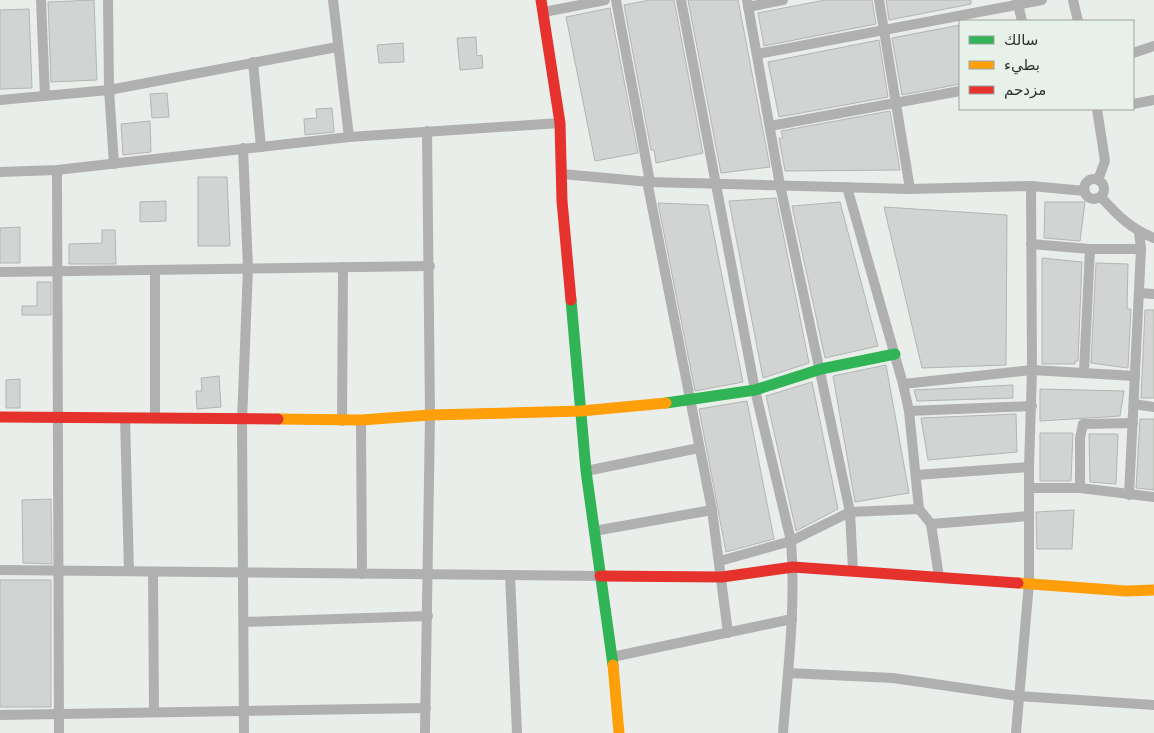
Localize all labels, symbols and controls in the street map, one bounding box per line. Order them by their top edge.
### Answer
legend [959,20,1134,110]
text: سالك [1004,31,1038,49]
text: بطيء [1004,56,1040,75]
text: مزدحم [1004,81,1046,99]

